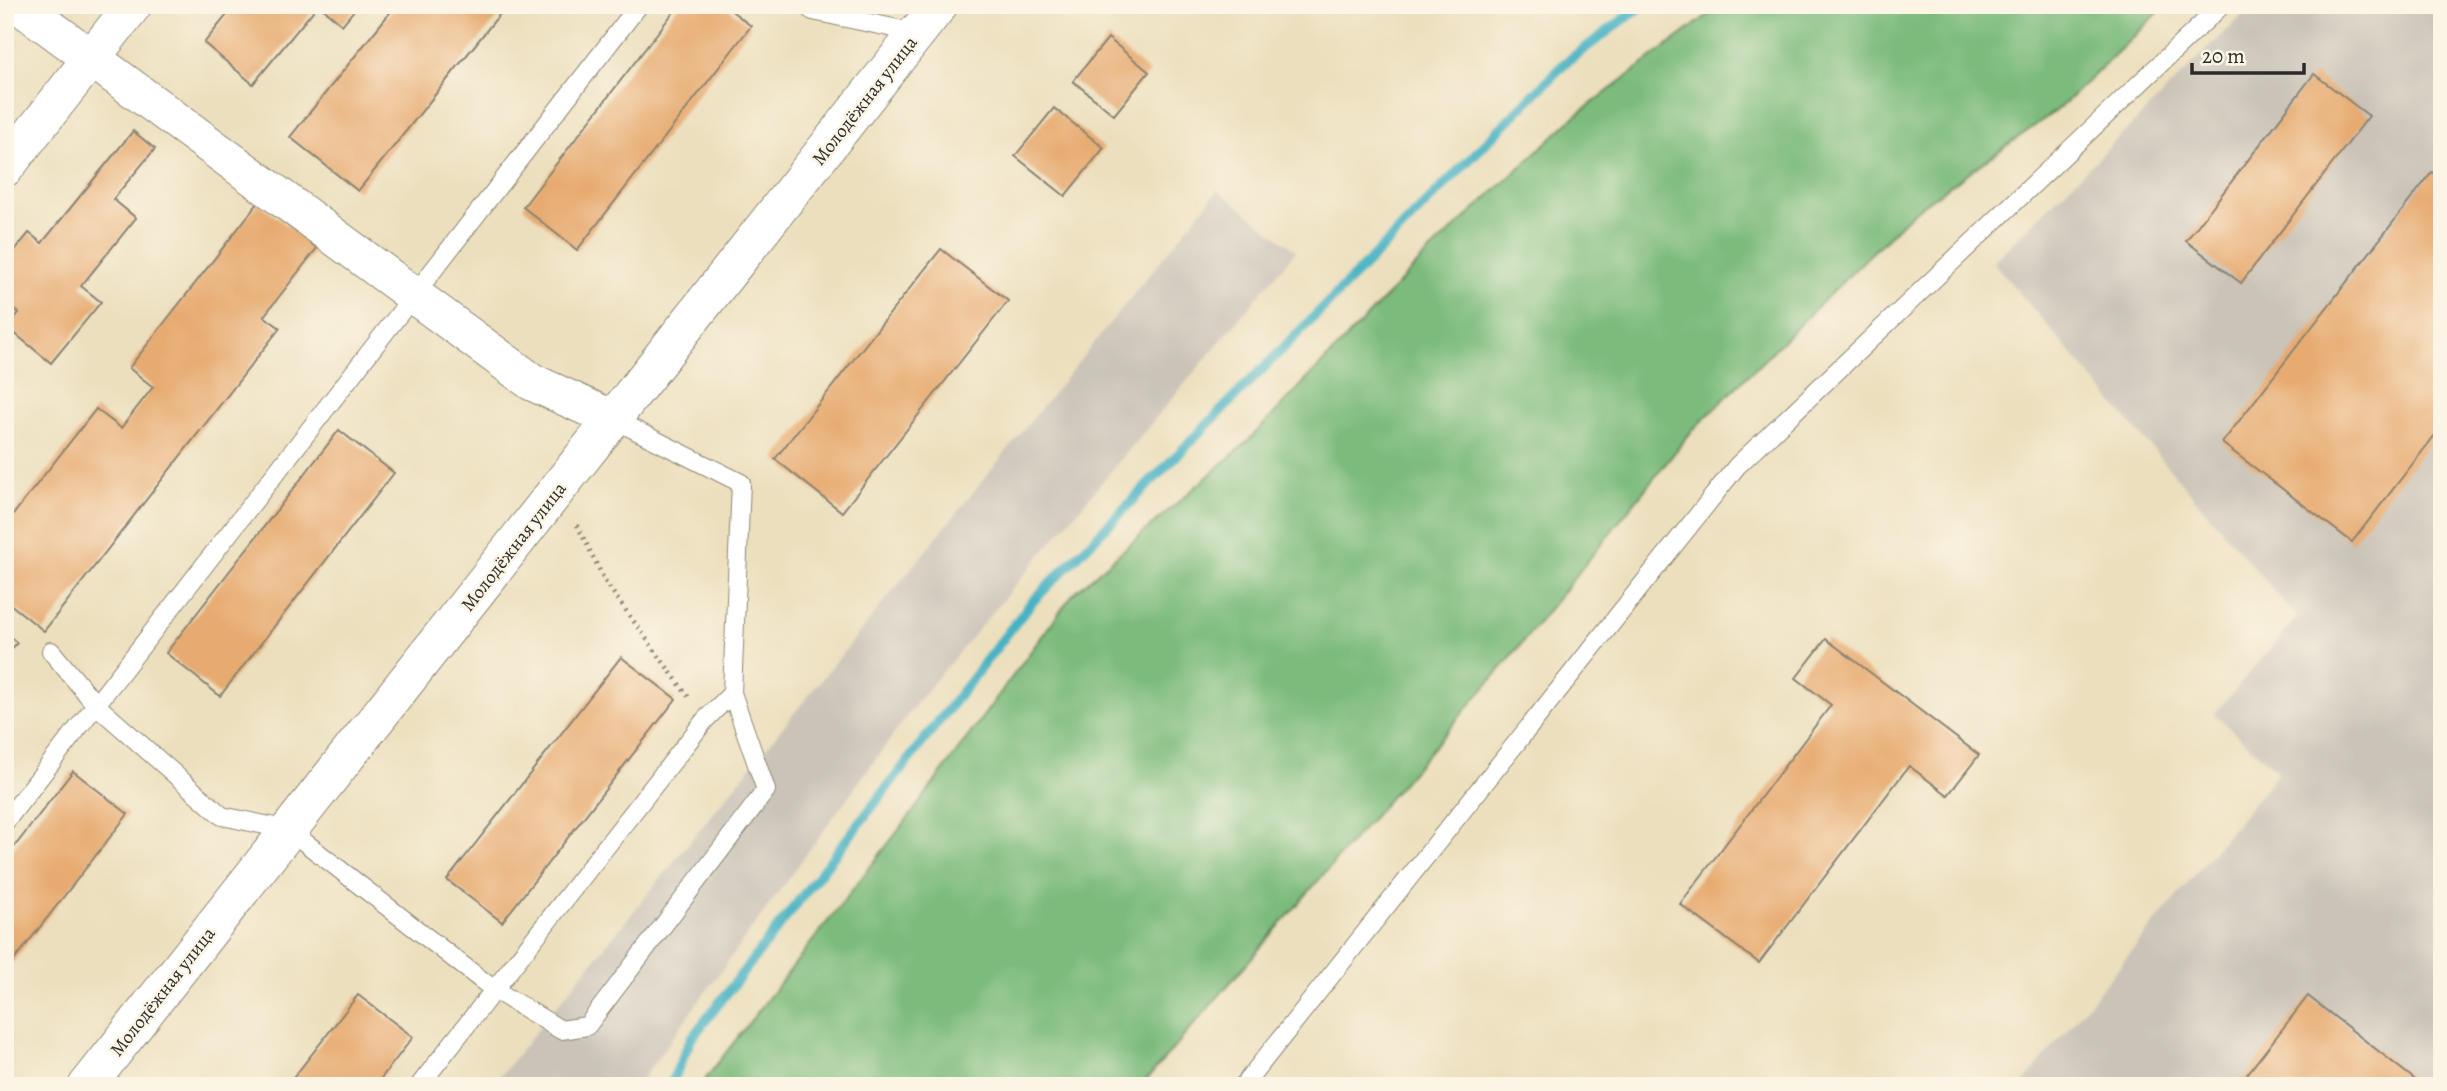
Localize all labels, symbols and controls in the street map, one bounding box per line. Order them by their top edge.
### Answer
street label: Молодёжная улица [806,30,924,171]
scale bar [2192,32,2304,76]
text: 20 m [2202,42,2245,70]
street label: Молодёжная улица [455,476,573,617]
street label: Молодёжная улица [104,921,222,1062]

